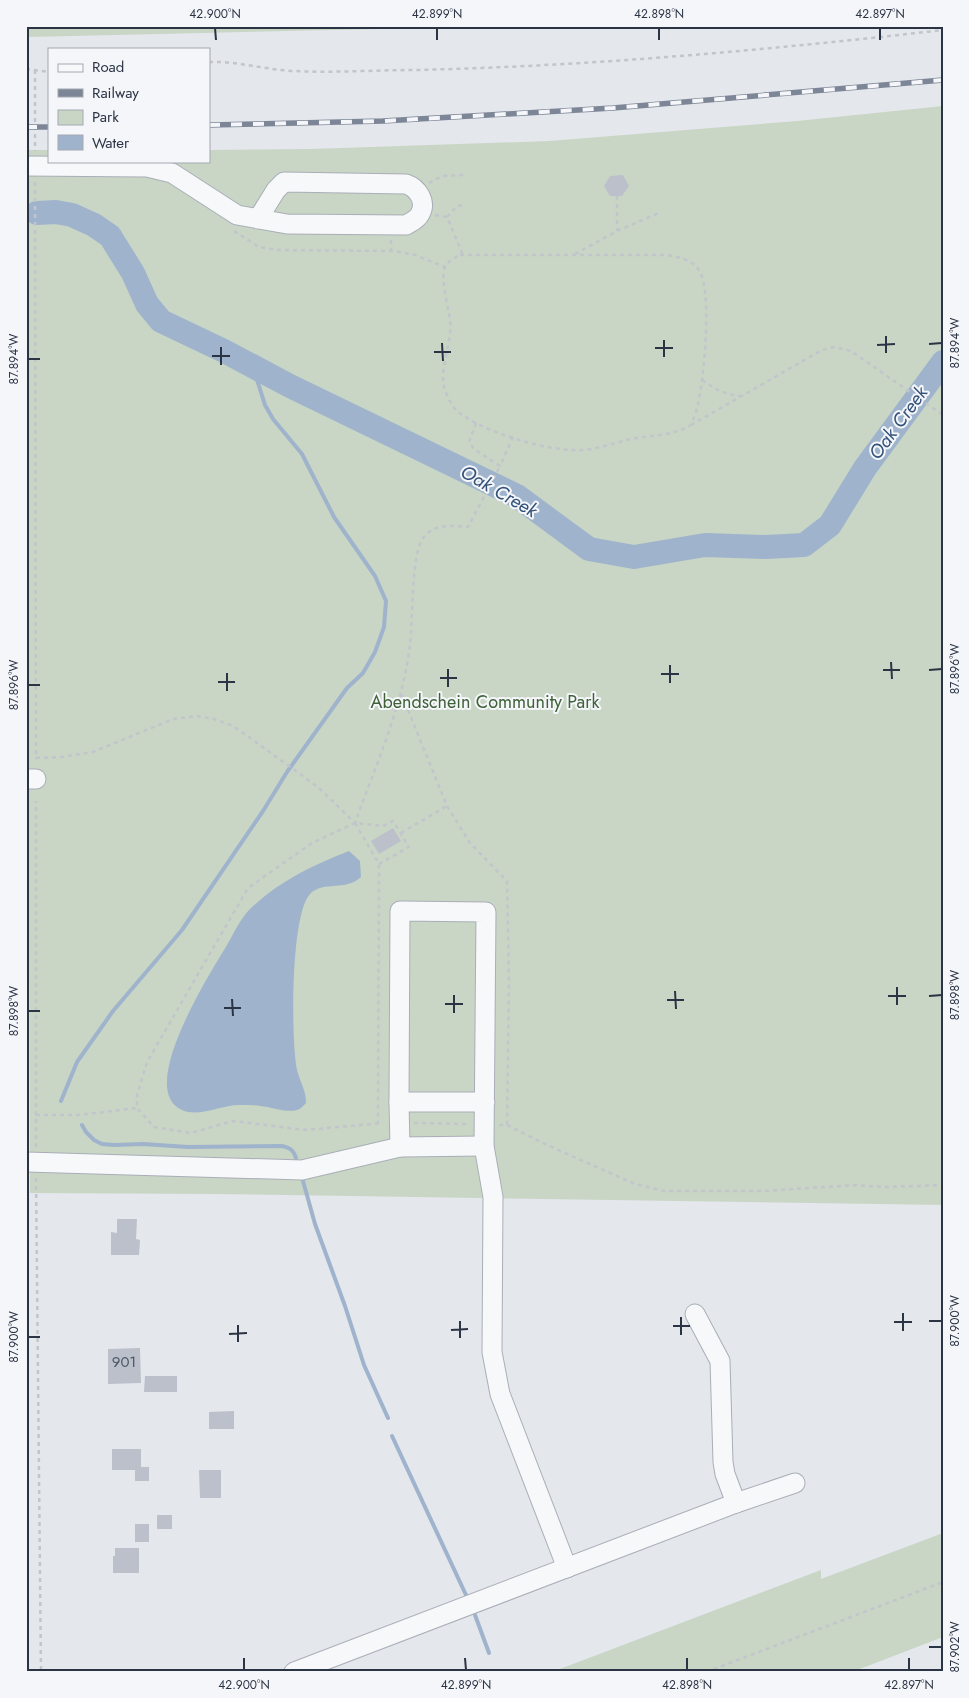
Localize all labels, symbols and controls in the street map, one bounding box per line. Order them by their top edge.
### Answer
text: 42.900°N [189,5,241,23]
text: 42.899°N [412,5,462,23]
text: 42.898°N [634,5,684,23]
text: 42.897°N [855,5,905,23]
legend [48,48,210,162]
text: Road [92,56,124,78]
text: Railway [92,82,139,104]
text: Park [92,106,119,128]
text: Water [92,132,130,154]
text: 87.894°W [946,318,964,368]
text: 87.894°W [5,334,23,384]
water label: Oak Creek [862,380,934,465]
water label: Oak Creek [456,458,543,524]
text: 87.896°W [946,644,964,694]
text: 87.896°W [5,660,23,710]
park label: Abendschein Community Park [371,689,599,715]
text: 87.898°W [946,970,964,1020]
text: 87.898°W [5,986,23,1036]
text: 87.900°W [946,1295,964,1347]
text: 87.900°W [5,1311,23,1363]
house number: 901 [112,1351,136,1373]
text: 87.902°W [946,1621,964,1673]
text: 42.900°N [218,1676,270,1694]
text: 42.899°N [441,1676,491,1694]
text: 42.898°N [662,1676,712,1694]
text: 42.897°N [884,1676,934,1694]

